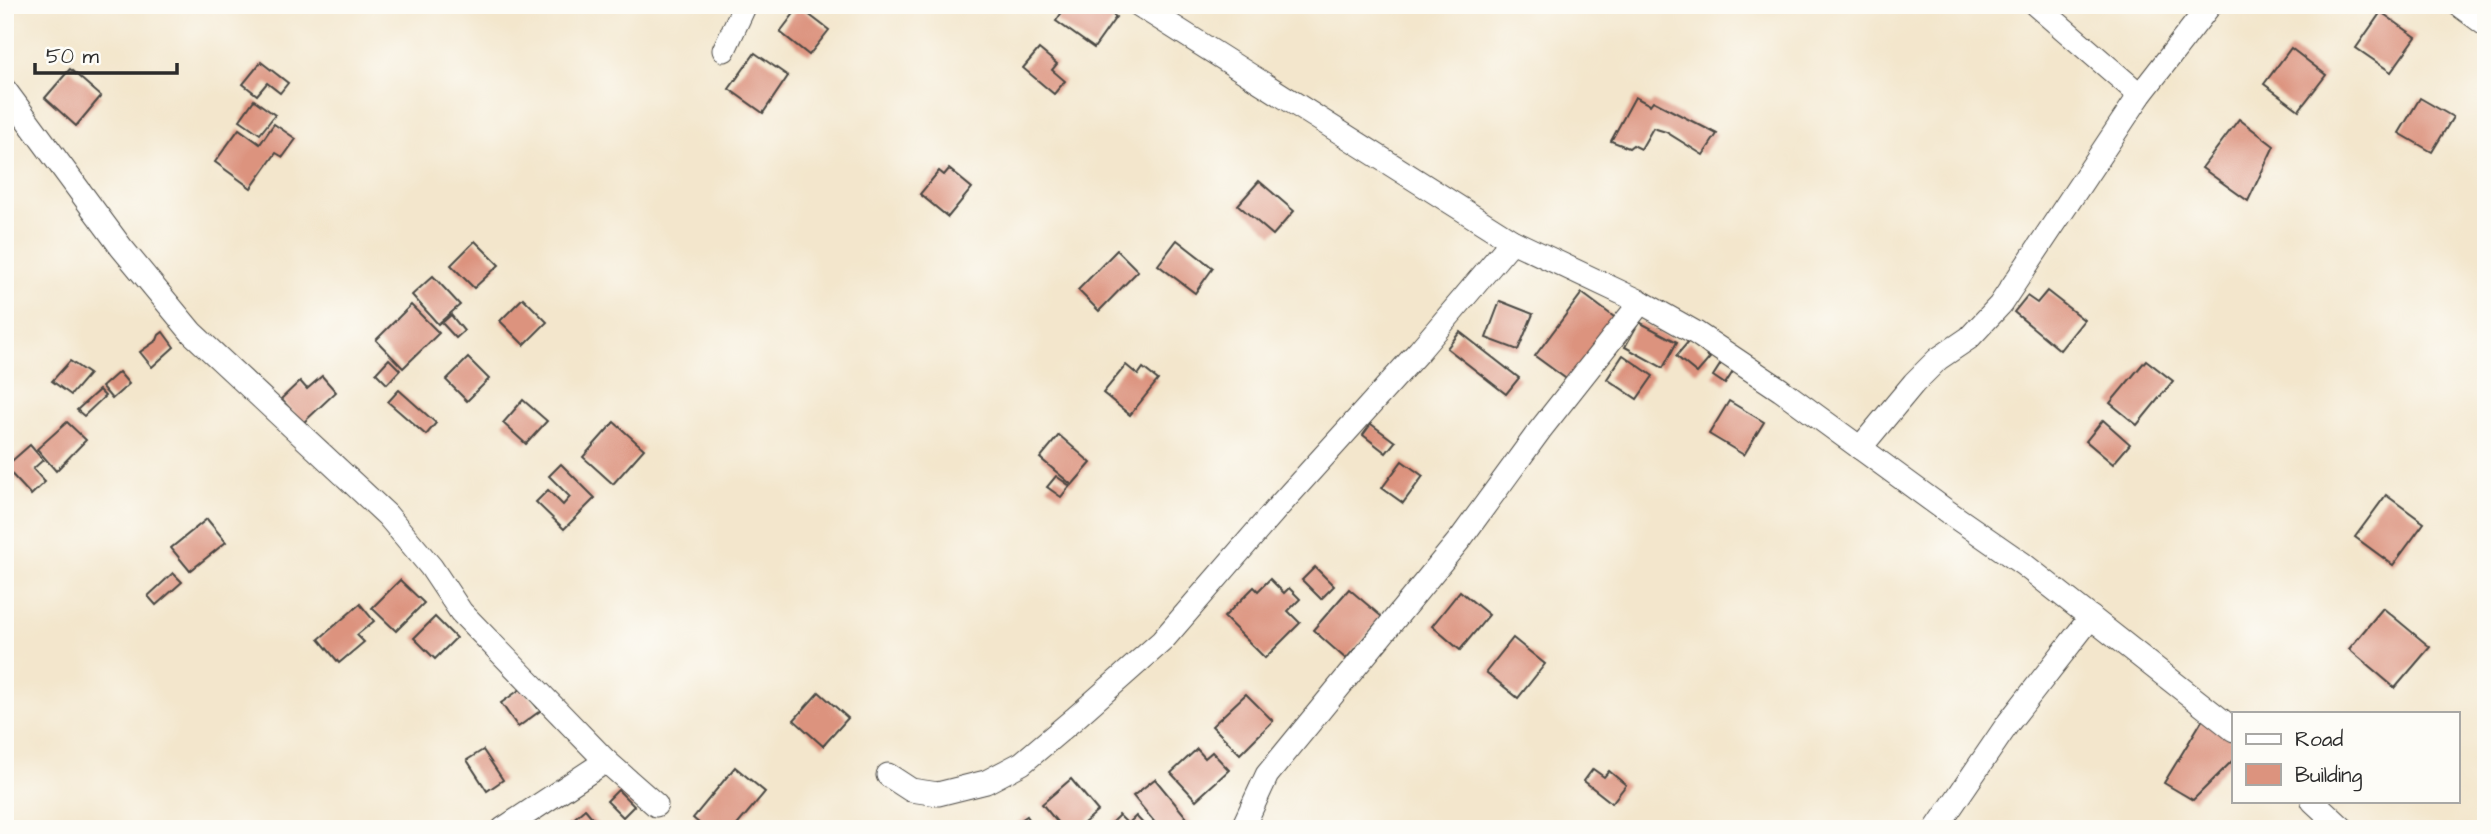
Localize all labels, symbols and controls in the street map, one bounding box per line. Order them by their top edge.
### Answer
scale bar [35,32,177,76]
text: 50 m [46,42,100,71]
legend [2232,712,2460,802]
text: Road [2295,725,2343,754]
text: Building [2295,761,2363,792]

